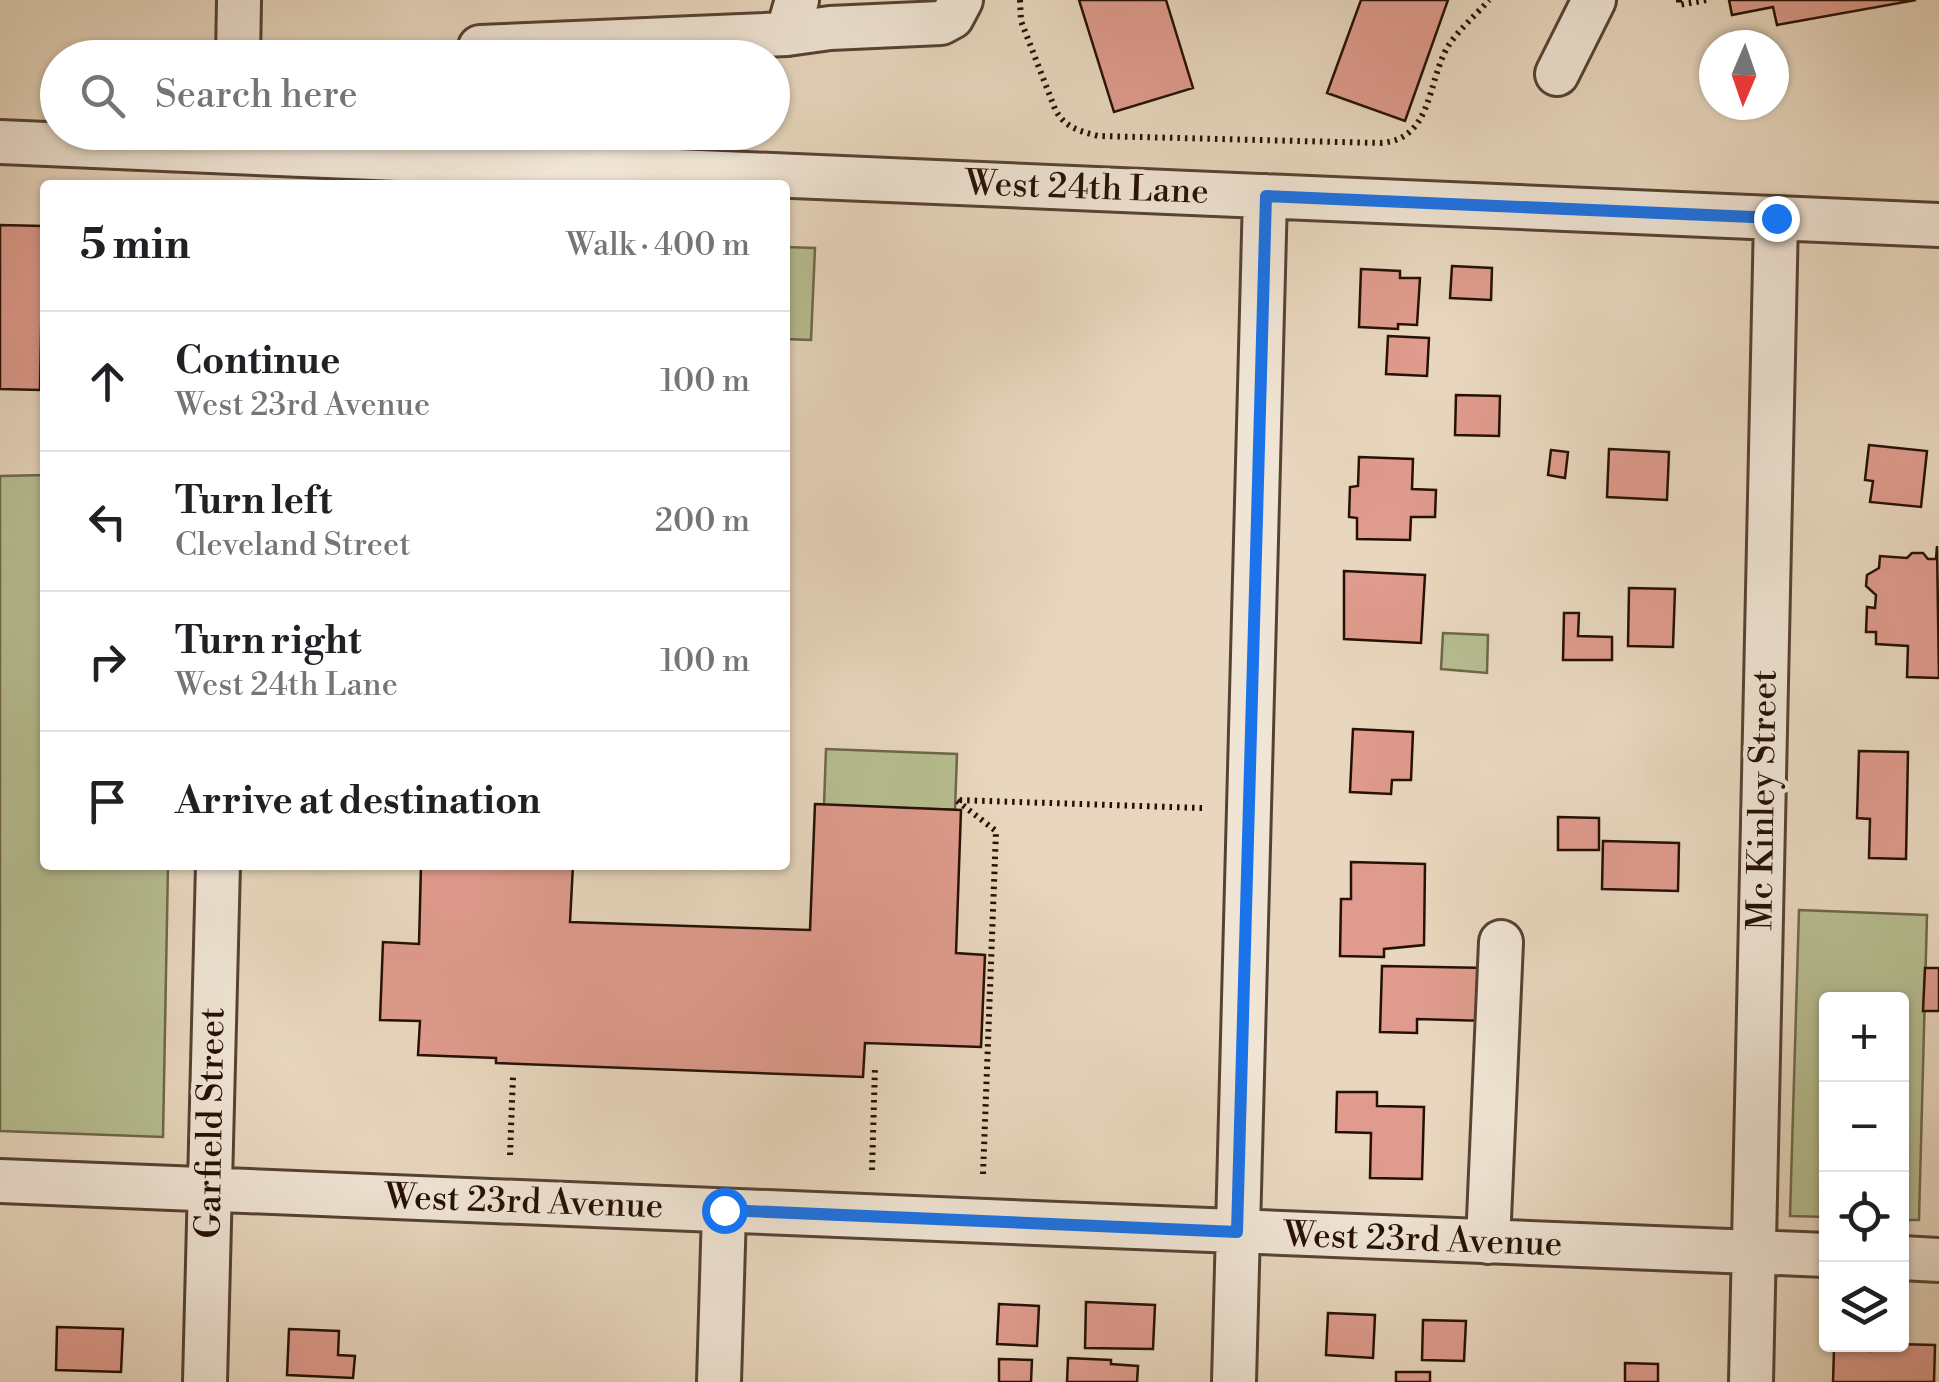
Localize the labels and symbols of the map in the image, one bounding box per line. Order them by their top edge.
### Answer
north arrow [1699,30,1789,120]
street label: West 24th Lane [963,162,1210,214]
route end [1754,196,1800,242]
street label: Mc Kinley Street [1739,669,1787,931]
street label: Garfield Street [187,1007,235,1239]
street label: West 23rd Avenue [383,1176,664,1228]
route start [702,1188,748,1234]
street label: West 23rd Avenue [1282,1214,1563,1266]

